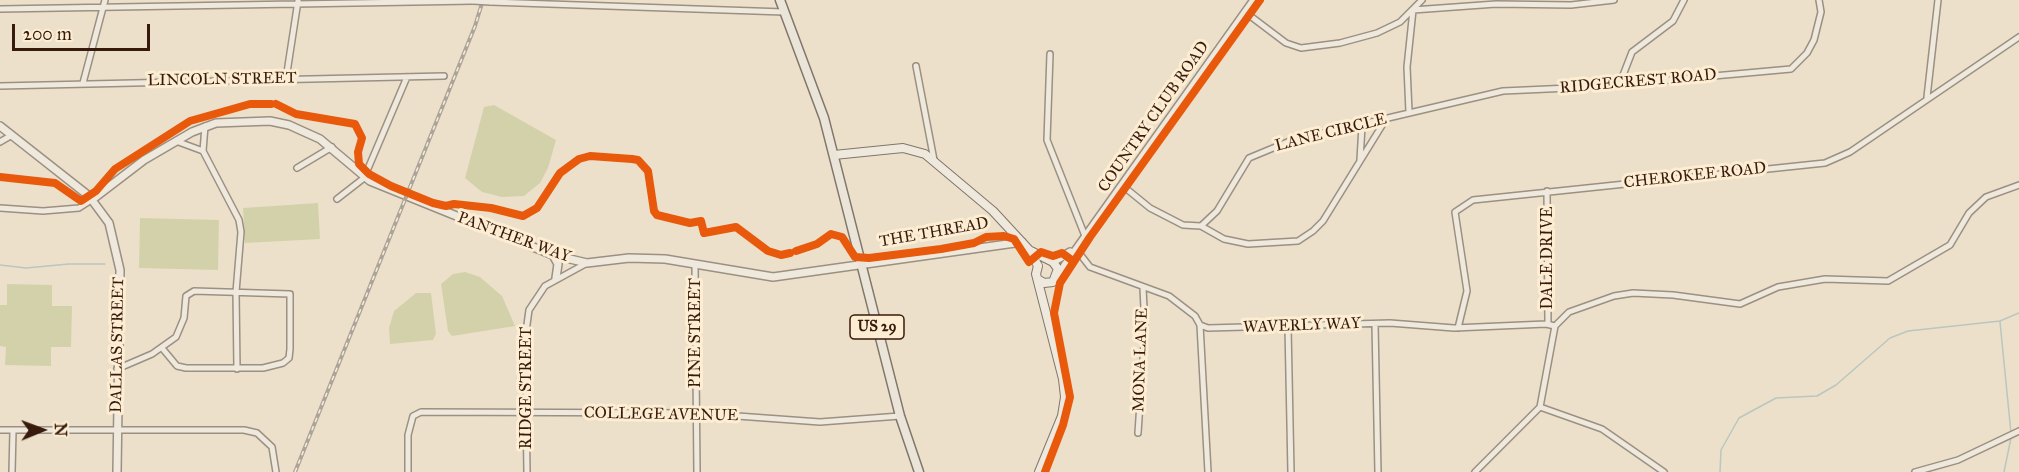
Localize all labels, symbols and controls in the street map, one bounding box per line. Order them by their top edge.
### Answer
scale bar [15,12,153,50]
text: 200 m [23,23,72,45]
street label: COUNTRY CLUB ROAD [1095,38,1213,196]
street label: RIDGECREST ROAD [1559,66,1717,98]
street label: LINCOLN STREET [147,69,297,91]
street label: LANE CIRCLE [1273,110,1389,156]
street label: CHEROKEE ROAD [1623,159,1767,193]
street label: DALE DRIVE [1538,207,1558,309]
street label: PANTHER WAY [455,209,573,267]
street label: THE THREAD [878,214,990,252]
street label: DALLAS STREET [107,277,129,413]
street label: PINE STREET [686,278,706,388]
street label: MONA LANE [1130,308,1152,412]
street label: WAVERLY WAY [1243,314,1361,338]
road number: US 29 [850,315,904,339]
street label: RIDGE STREET [517,327,537,449]
north arrow [12,400,72,460]
street label: COLLEGE AVENUE [584,404,738,426]
text: N [51,423,70,437]

